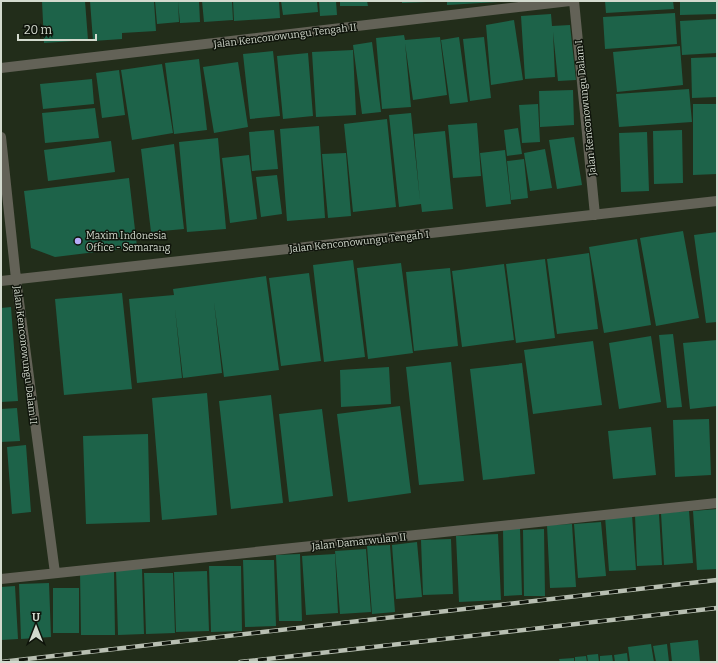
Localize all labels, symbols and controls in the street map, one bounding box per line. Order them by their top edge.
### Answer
scale bar [18,16,96,42]
street label: Jalan Kenconowungu Tengah II [212,21,358,51]
text: 20 m [24,23,53,37]
street label: Jalan Kenconowungu Dalam I [573,39,599,177]
street label: Jalan Kenconowungu Tengah I [288,229,430,255]
place label: Maxim Indonesia Office - Semarang [86,230,171,254]
marker: Maxim Indonesia Office - Semarang [73,236,83,246]
street label: Jalan Kenconowungu Dalam II [10,284,40,426]
street label: Jalan Damarwulan II [310,531,407,553]
north arrow [16,607,56,647]
text: U [32,611,40,624]

